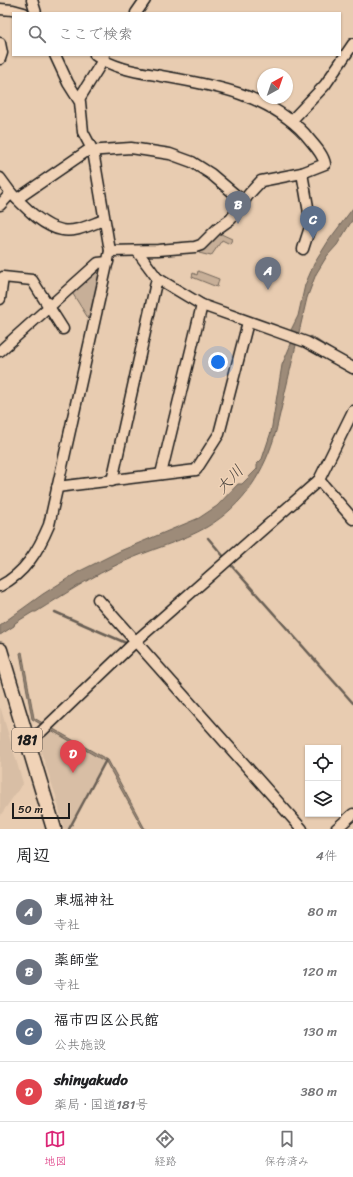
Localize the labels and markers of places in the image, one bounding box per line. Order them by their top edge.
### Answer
pin: B [225,191,251,224]
pin: C [300,206,326,239]
pin: A [255,257,281,290]
pin: D [60,740,86,773]

